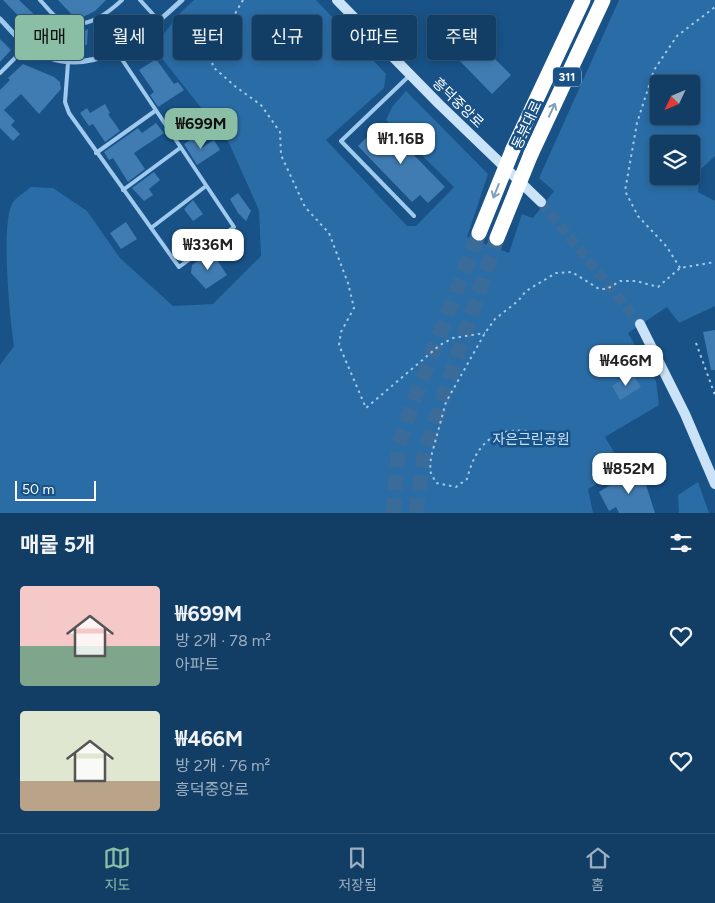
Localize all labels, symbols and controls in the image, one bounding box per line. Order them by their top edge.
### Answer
chip: 매매 [15,15,84,60]
chip: 월세 [94,15,163,60]
chip: 필터 [173,15,242,60]
chip: 신규 [252,15,322,60]
chip: 아파트 [332,15,417,60]
chip: 주택 [427,15,496,60]
road number: 311 [553,68,581,86]
street label: 흥덕중앙로 [429,75,487,132]
north arrow [650,75,700,125]
map controls [650,75,700,185]
street label: 동부대로 [508,98,546,152]
one-way arrow [548,103,557,118]
pin: ₩699M [166,108,236,150]
text: ₩699M [176,114,227,133]
pin: ₩1.16B [360,122,442,165]
text: ₩1.16B [378,129,424,148]
button: layers [650,135,700,185]
one-way arrow [491,183,501,198]
pin: ₩336M [173,228,243,271]
text: ₩336M [183,235,233,254]
pin: ₩466M [591,344,661,387]
text: ₩466M [600,351,652,370]
park label: 자은근린공원 [492,431,570,448]
pin: ₩852M [594,452,664,495]
text: ₩852M [603,459,655,478]
scale bar [15,478,96,501]
text: 50 m [22,481,54,498]
icon: filters [667,529,695,557]
text: 매물 5개 [20,532,95,557]
text: ₩699M [175,601,242,626]
icon: home [60,606,120,666]
icon: heart [667,622,695,650]
text: 방 2개 · 78 m² [175,631,271,650]
text: 아파트 [175,655,219,674]
text: ₩466M [175,726,243,751]
icon: home [60,731,120,791]
icon: heart [667,747,695,775]
text: 방 2개 · 76 m² [175,756,270,775]
text: 흥덕중앙로 [175,780,249,799]
tab: 지도 [103,844,131,894]
tab: 저장됨 [338,844,377,894]
tab: 홈 [584,844,612,894]

